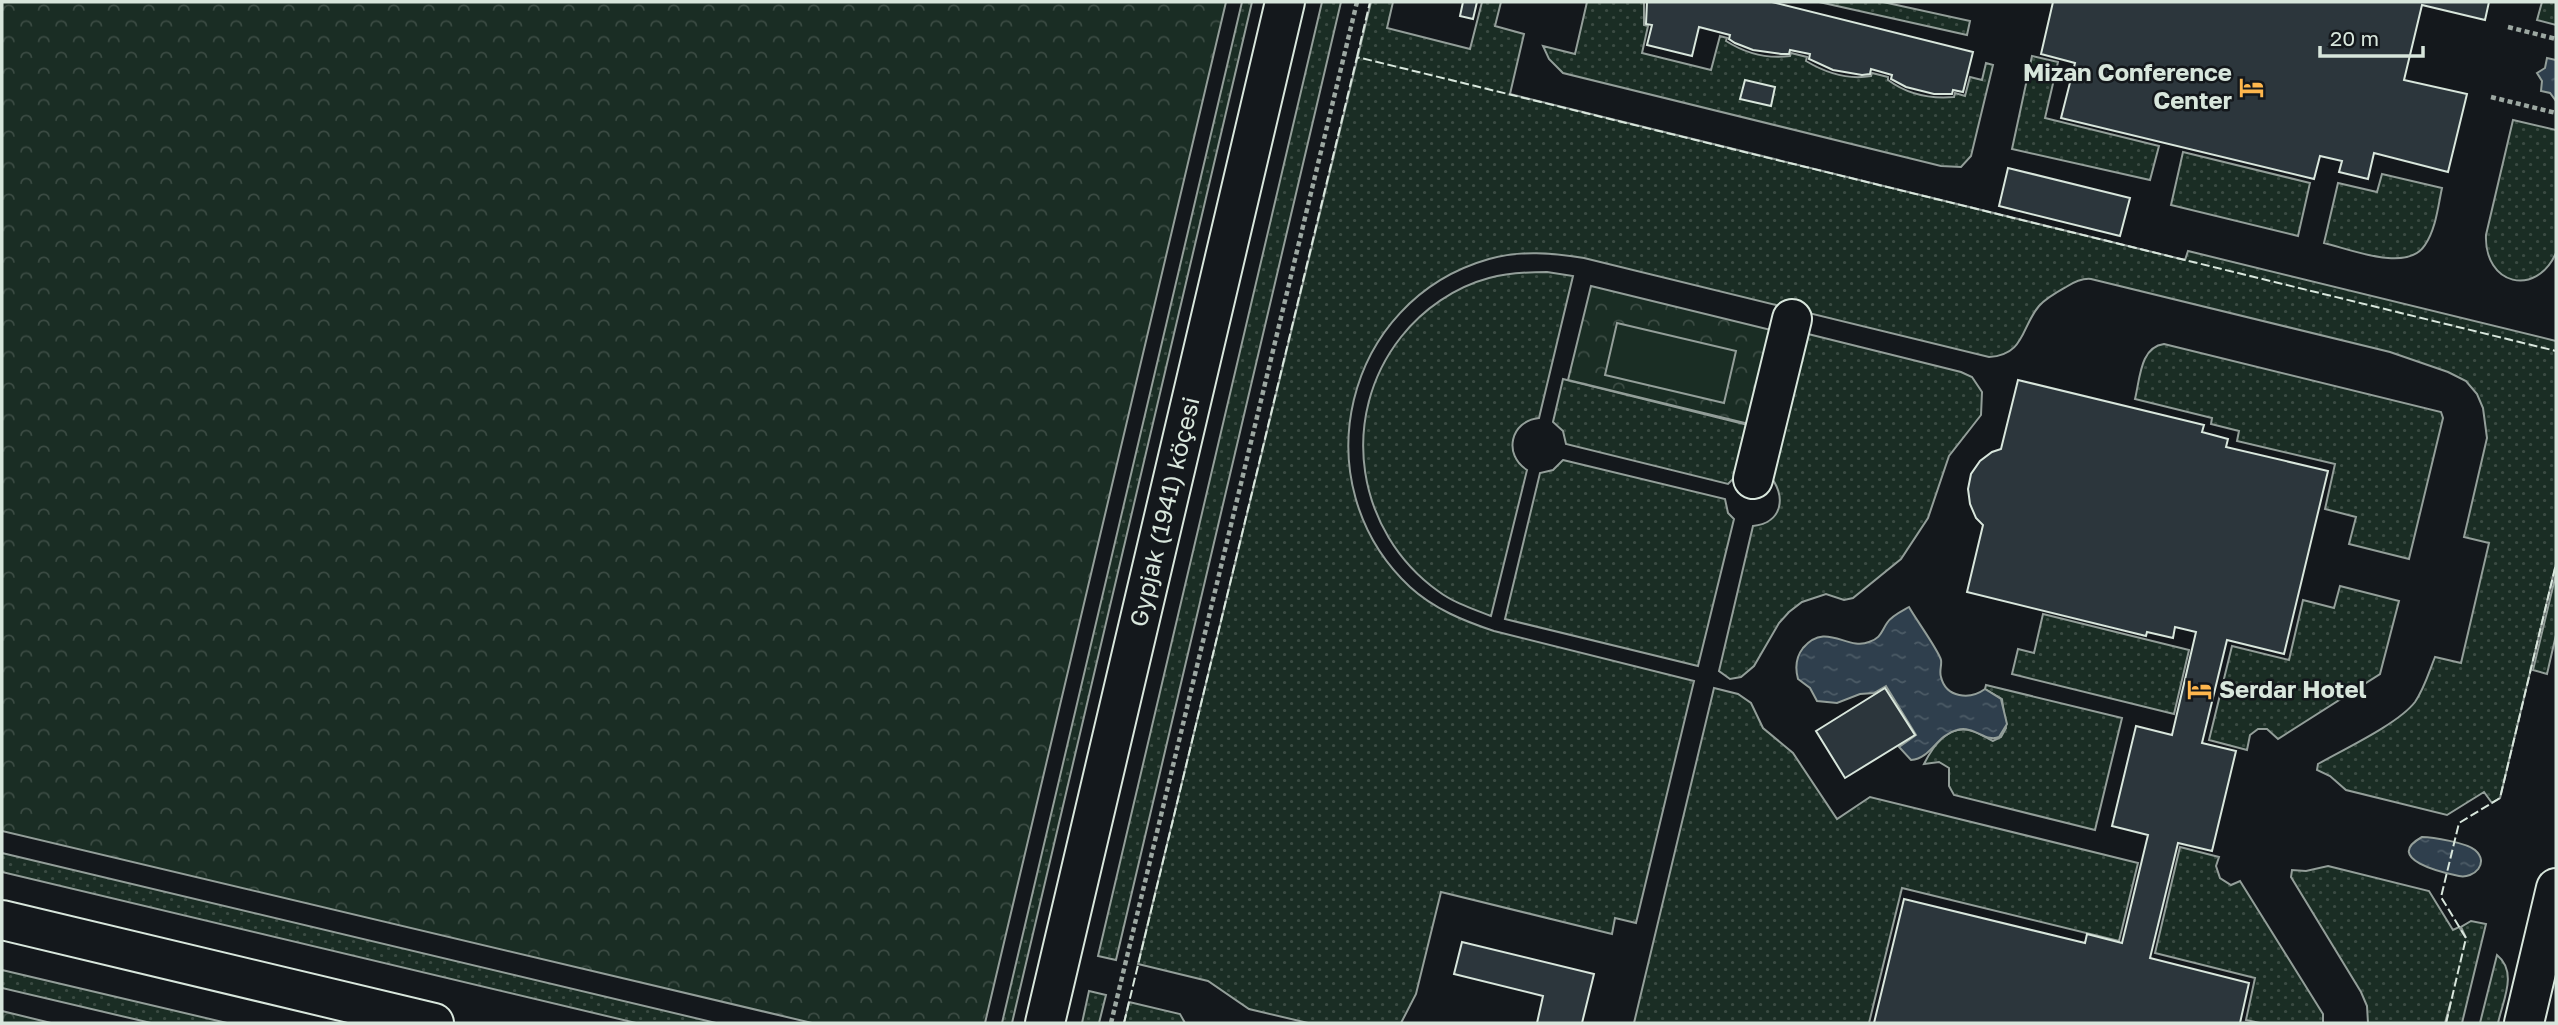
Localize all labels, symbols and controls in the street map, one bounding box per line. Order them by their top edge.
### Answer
scale bar [2320,14,2423,58]
text: 20 m [2330,25,2379,51]
place label: Mizan Conference Center [2023,57,2232,114]
hotel icon: Mizan Conference Center [2238,73,2266,101]
street label: Gypjak (1941) köçesi [1123,394,1205,629]
place label: Serdar Hotel [2219,674,2367,703]
hotel icon: Serdar Hotel [2185,676,2213,704]

